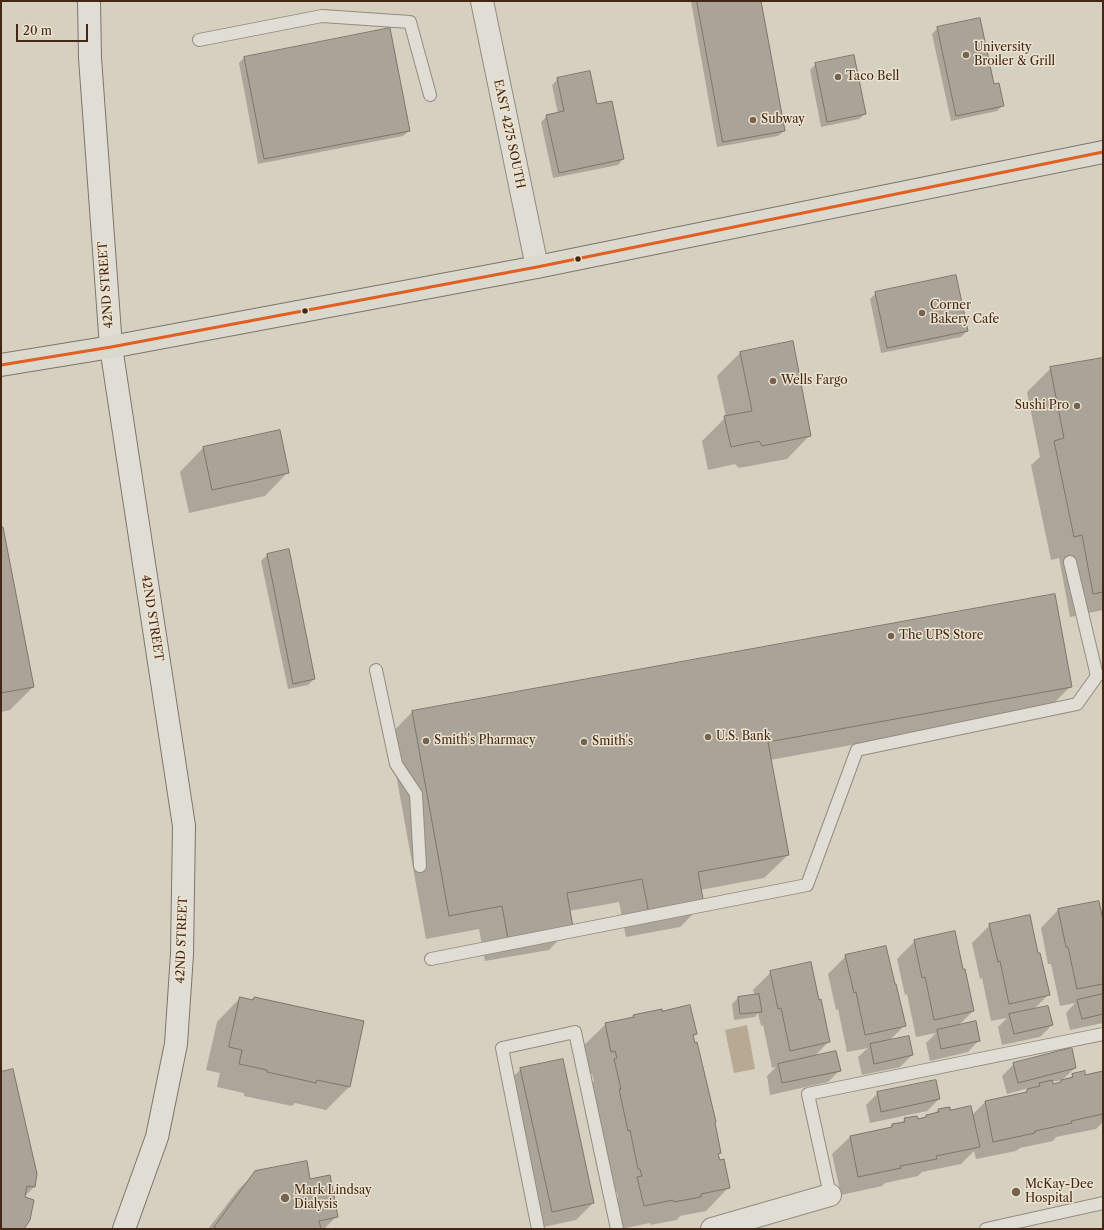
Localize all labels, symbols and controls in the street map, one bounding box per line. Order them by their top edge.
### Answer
scale bar [18,16,90,42]
text: 20 m [23,23,52,38]
place label: University Broiler & Grill [974,41,1055,69]
marker: University Broiler & Grill [961,50,971,60]
place label: Taco Bell [846,70,899,84]
marker: Taco Bell [833,72,843,82]
street label: EAST 4275 SOUTH [490,78,528,190]
place label: Subway [761,113,805,127]
marker: Subway [748,115,758,125]
street label: 42ND STREET [96,241,116,329]
unlabelled marker [573,254,583,264]
place label: Corner Bakery Cafe [930,299,999,327]
unlabelled marker [300,306,310,316]
marker: Corner Bakery Cafe [917,308,927,318]
place label: Wells Fargo [781,374,848,388]
marker: Wells Fargo [768,376,778,386]
place label: Sushi Pro [1015,399,1069,413]
marker: Sushi Pro [1072,401,1082,411]
street label: 42ND STREET [138,574,166,662]
place label: The UPS Store [899,629,983,643]
marker: The UPS Store [886,631,896,641]
place label: U.S. Bank [716,730,771,744]
marker: U.S. Bank [703,732,713,742]
place label: Smith's Pharmacy [434,734,536,748]
place label: Smith's [592,735,633,749]
marker: Smith's Pharmacy [421,736,431,746]
marker: Smith's [579,737,589,747]
street label: 42ND STREET [173,896,191,984]
place label: McKay-Dee Hospital [1025,1178,1093,1206]
place label: Mark Lindsay Dialysis [294,1184,372,1212]
marker: McKay-Dee Hospital [1010,1186,1022,1198]
marker: Mark Lindsay Dialysis [279,1192,291,1204]

